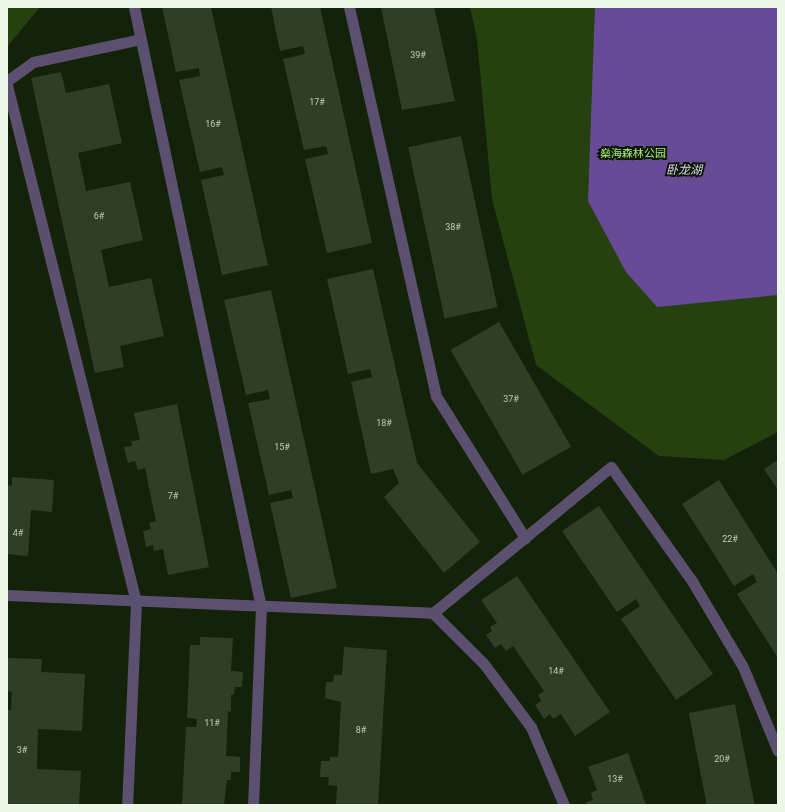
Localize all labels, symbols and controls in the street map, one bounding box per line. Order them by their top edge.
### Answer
house number: 39# [410,50,426,60]
house number: 17# [309,97,325,107]
house number: 16# [205,119,221,129]
park label: 燊海森林公园 [600,147,666,161]
water label: 卧龙湖 [666,164,702,178]
house number: 6# [94,211,104,221]
house number: 38# [445,222,461,232]
house number: 37# [503,394,519,404]
house number: 18# [376,418,392,428]
house number: 15# [274,442,290,452]
house number: 7# [168,491,178,501]
house number: 4# [13,528,23,538]
house number: 22# [722,534,738,544]
house number: 14# [548,666,564,676]
house number: 11# [204,718,220,728]
house number: 8# [356,725,366,735]
house number: 3# [17,745,27,755]
house number: 20# [714,754,730,764]
house number: 13# [607,774,623,784]

